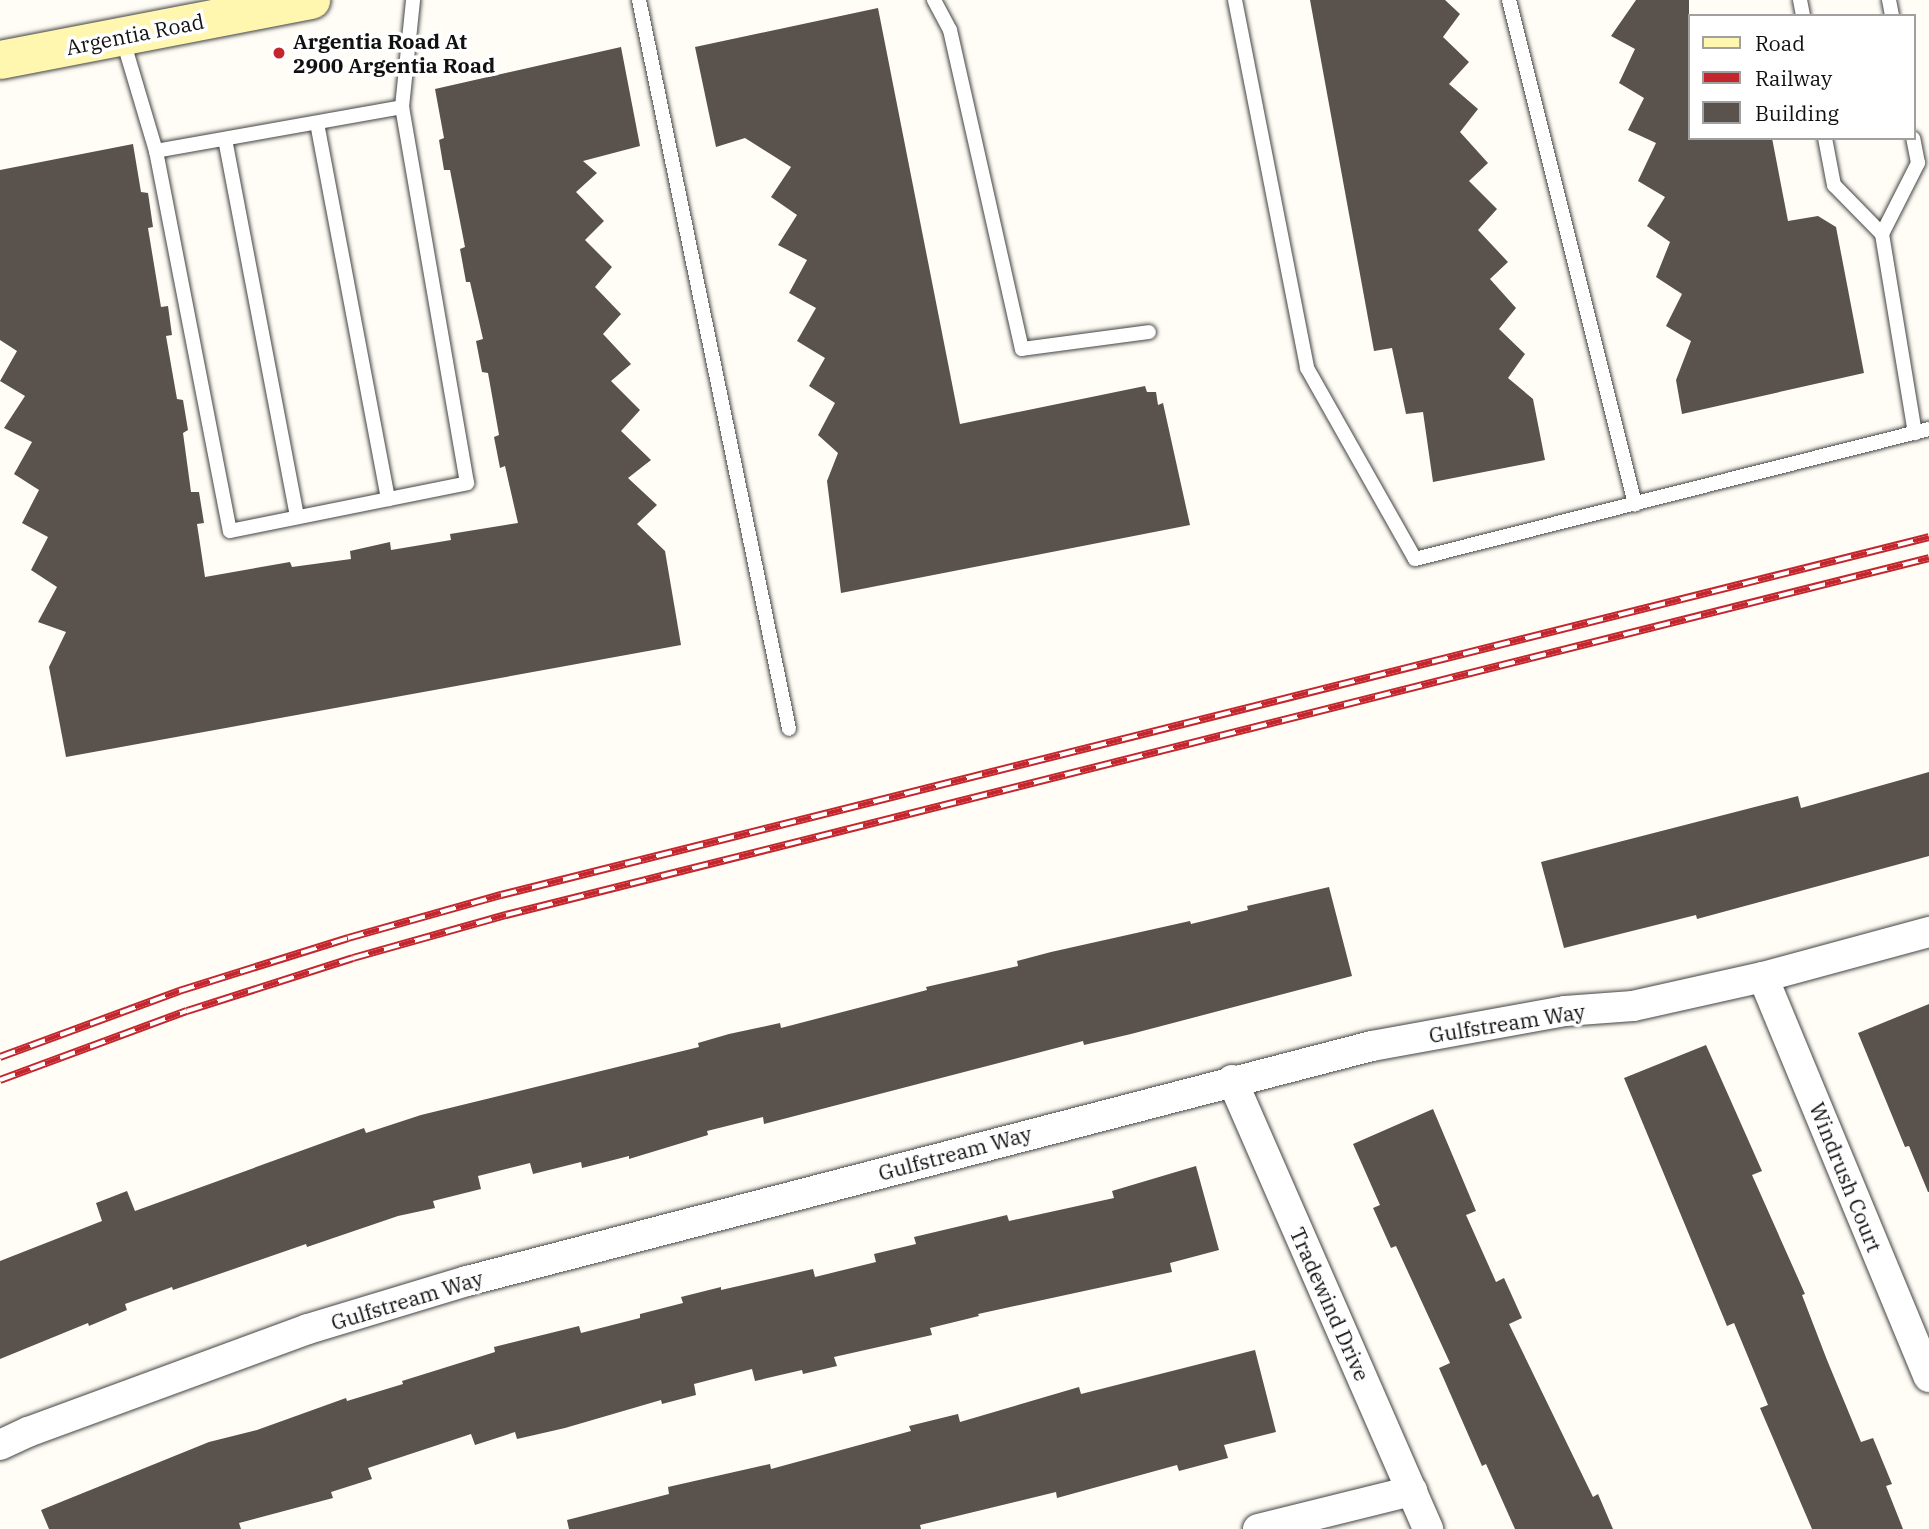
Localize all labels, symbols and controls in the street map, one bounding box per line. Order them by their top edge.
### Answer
street label: Argentia Road [64,8,206,60]
legend [1688,14,1915,140]
place label: Argentia Road At 2900 Argentia Road [293,28,495,78]
text: Road [1755,29,1805,57]
marker: Argentia Road At 2900 Argentia Road [271,45,287,61]
text: Railway [1755,64,1832,92]
text: Building [1755,99,1839,127]
street label: Gulfstream Way [1427,998,1587,1048]
street label: Windrush Court [1805,1099,1887,1255]
street label: Gulfstream Way [876,1120,1034,1186]
street label: Tradewind Drive [1285,1223,1375,1385]
street label: Gulfstream Way [328,1265,486,1335]

